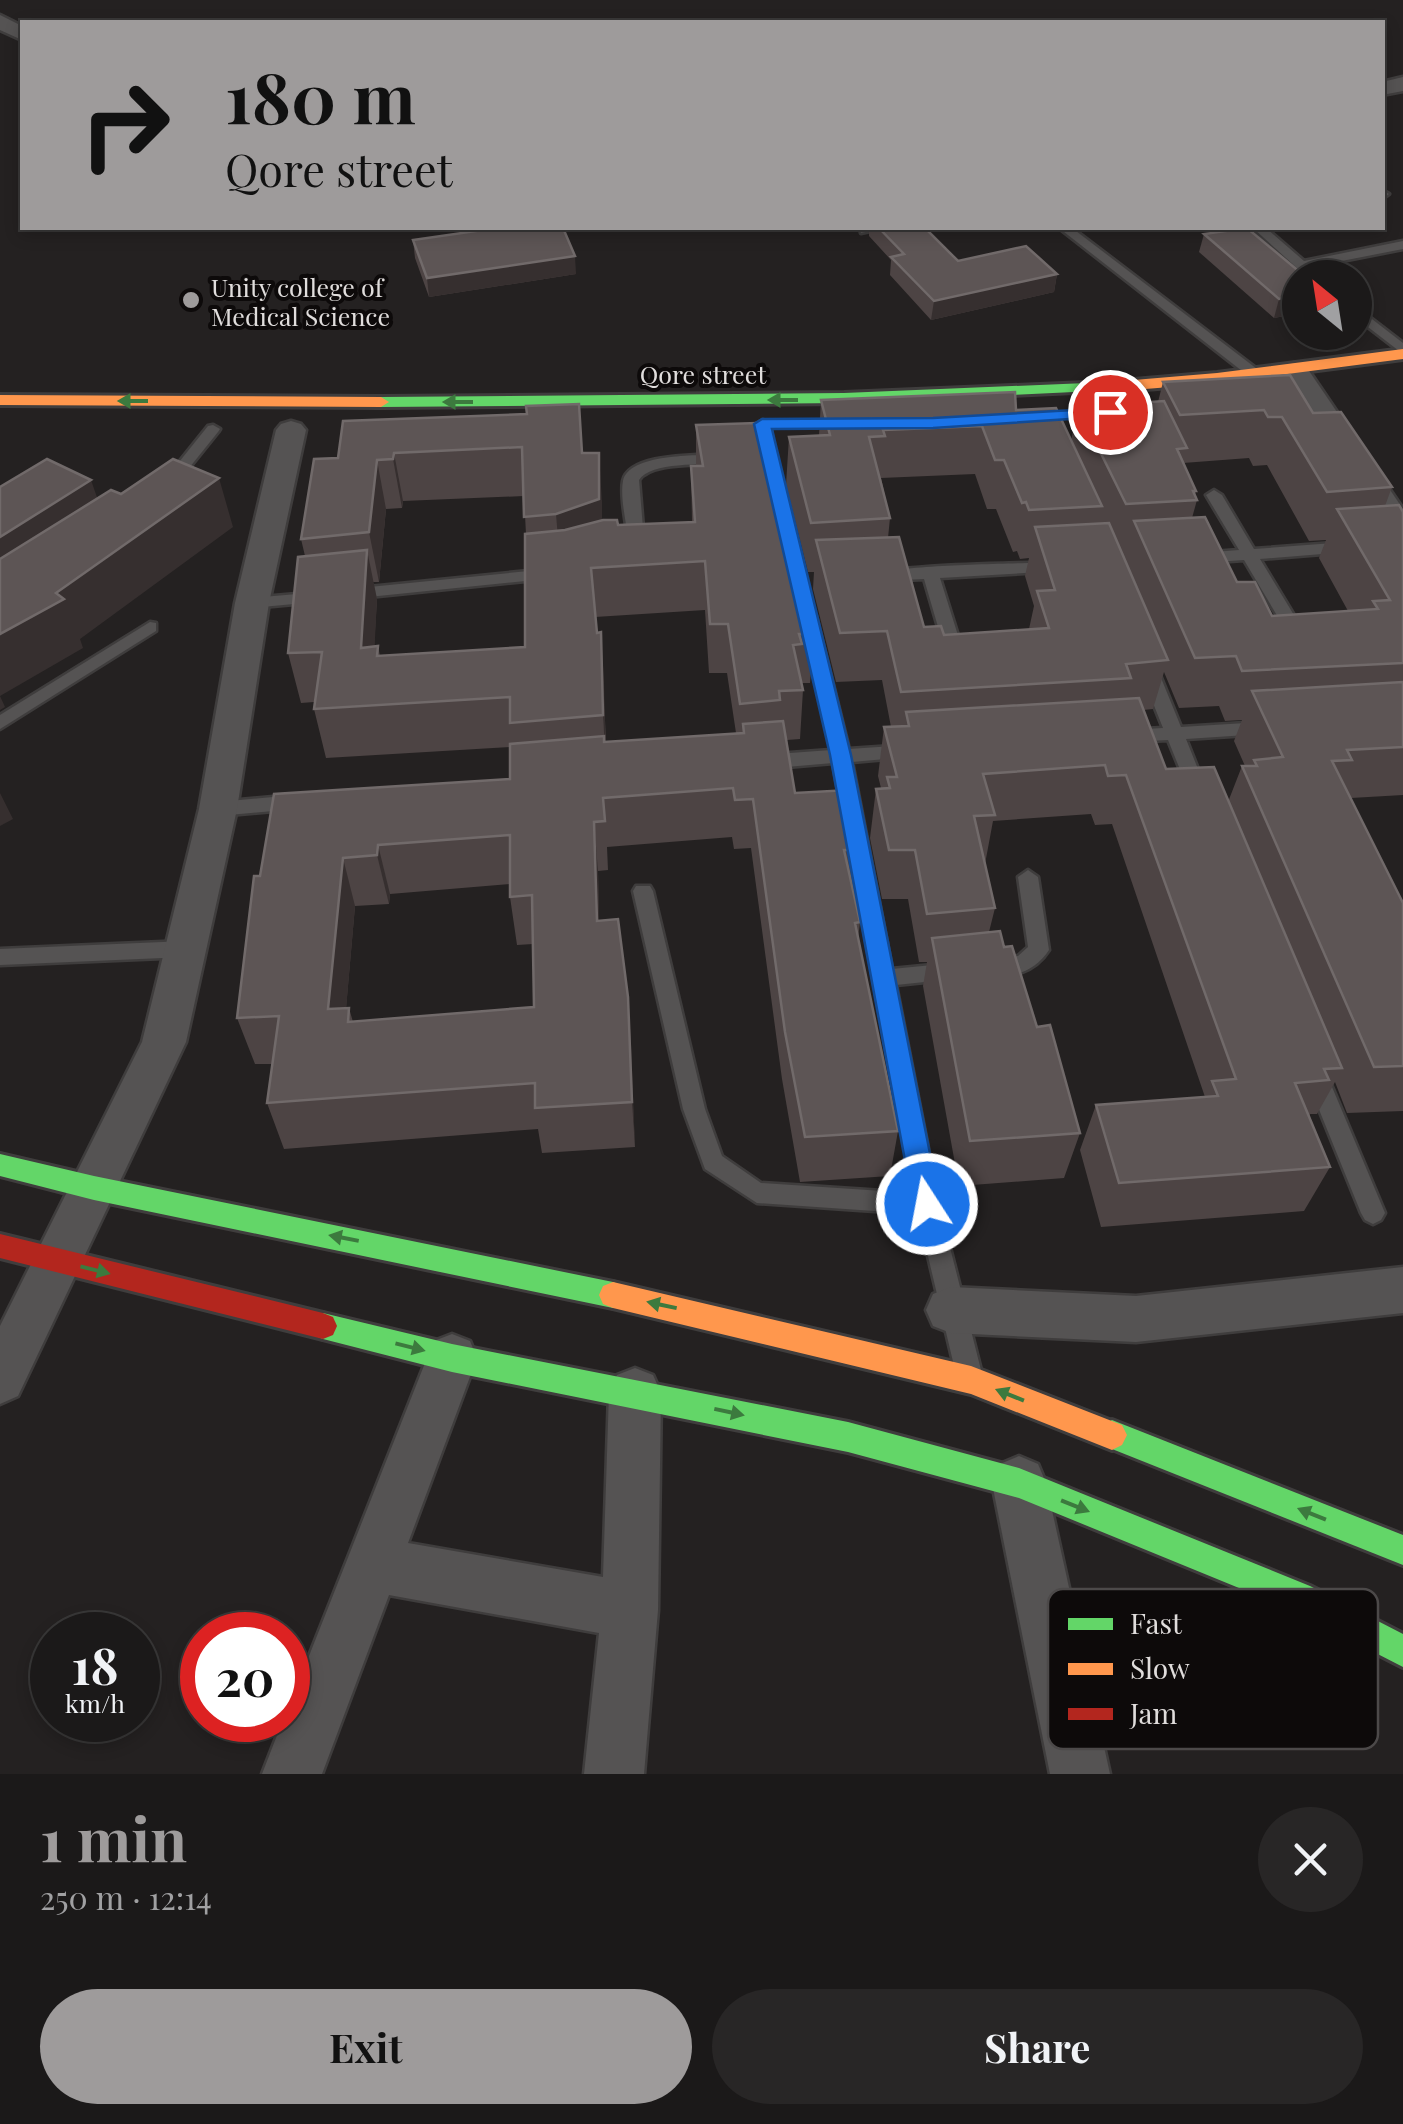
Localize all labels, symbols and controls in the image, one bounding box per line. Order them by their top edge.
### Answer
text: 180 m [225,48,416,142]
icon: right [60,60,190,190]
text: Qore street [225,138,453,198]
north arrow [1282,260,1372,350]
map controls [1282,260,1372,350]
place label: Unity college of Medical Science [211,270,390,332]
marker: Unity college of Medical Science [180,289,202,311]
street label: Qore street [640,357,767,390]
pin [1068,370,1153,455]
icon: arrive [1083,385,1138,440]
one-way arrow [767,392,799,408]
one-way arrow [117,393,149,409]
one-way arrow [442,394,474,410]
position arrow [875,1152,979,1256]
one-way arrow [328,1230,359,1246]
one-way arrow [80,1263,111,1278]
one-way arrow [646,1297,677,1313]
one-way arrow [395,1340,426,1356]
one-way arrow [995,1387,1025,1403]
one-way arrow [713,1405,744,1420]
one-way arrow [1061,1499,1091,1515]
one-way arrow [1297,1506,1327,1522]
legend [1048,1589,1378,1749]
text: Fast [1130,1604,1183,1641]
speed limit sign: 20 [180,1612,310,1742]
text: 18 [71,1631,119,1698]
text: Slow [1130,1649,1190,1686]
text: km/h [65,1686,125,1719]
text: Jam [1129,1694,1177,1731]
text: 1 min [40,1797,187,1877]
button: close [1258,1807,1363,1912]
text: 250 m · 12:14 [40,1875,212,1918]
button: Exit [40,1989,692,2104]
button: Share [712,1989,1363,2104]

